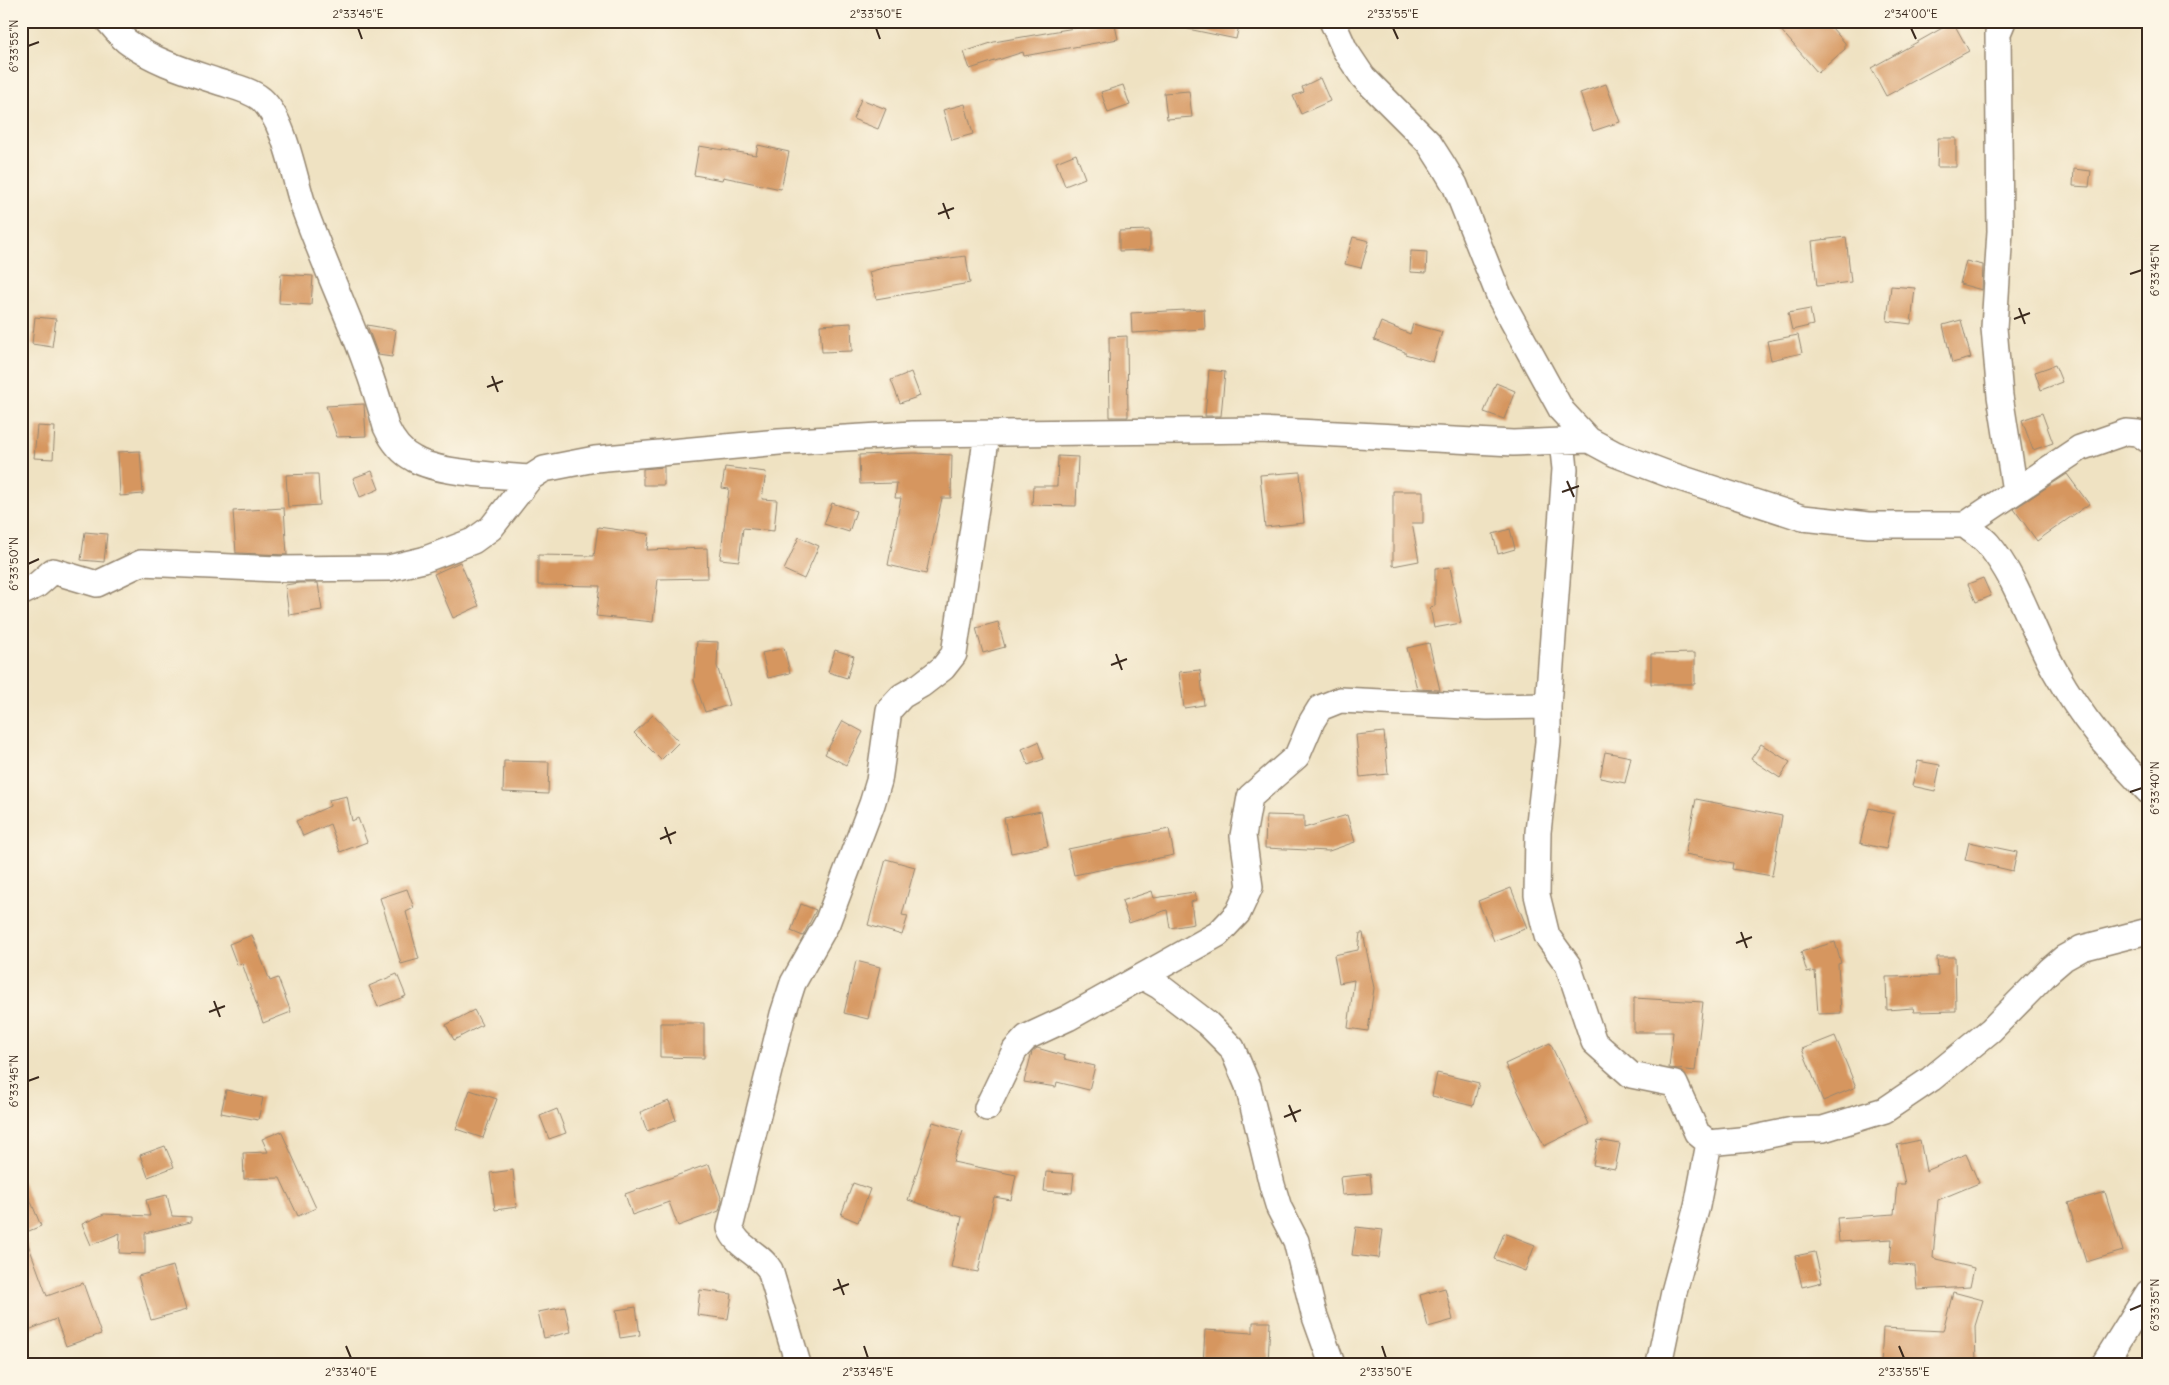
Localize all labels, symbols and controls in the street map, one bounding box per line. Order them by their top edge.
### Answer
text: 2°33'45"E [332,6,384,21]
text: 2°33'50"E [850,6,902,21]
text: 2°33'55"E [1367,6,1419,21]
text: 2°34'00"E [1884,6,1938,21]
text: 6°33'55"N [6,19,21,73]
text: 6°33'45"N [2147,244,2162,296]
text: 6°33'50"N [6,537,21,591]
text: 6°33'40"N [2147,761,2162,815]
text: 6°33'45"N [6,1055,21,1107]
text: 6°33'35"N [2147,1279,2162,1331]
text: 2°33'40"E [325,1364,377,1379]
text: 2°33'45"E [842,1364,894,1379]
text: 2°33'50"E [1360,1364,1412,1379]
text: 2°33'55"E [1878,1364,1930,1379]

